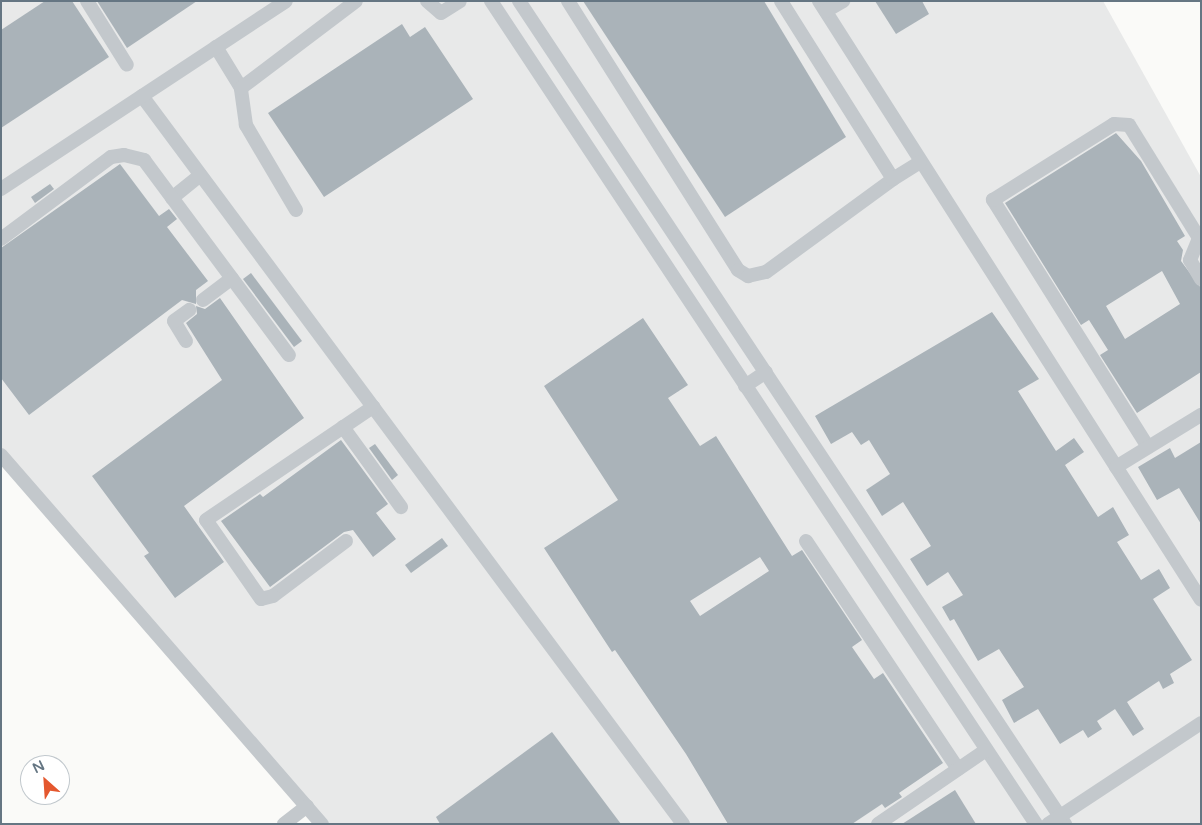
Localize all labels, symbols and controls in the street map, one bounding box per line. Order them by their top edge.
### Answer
north arrow [20,755,70,805]
text: N [30,757,47,777]

